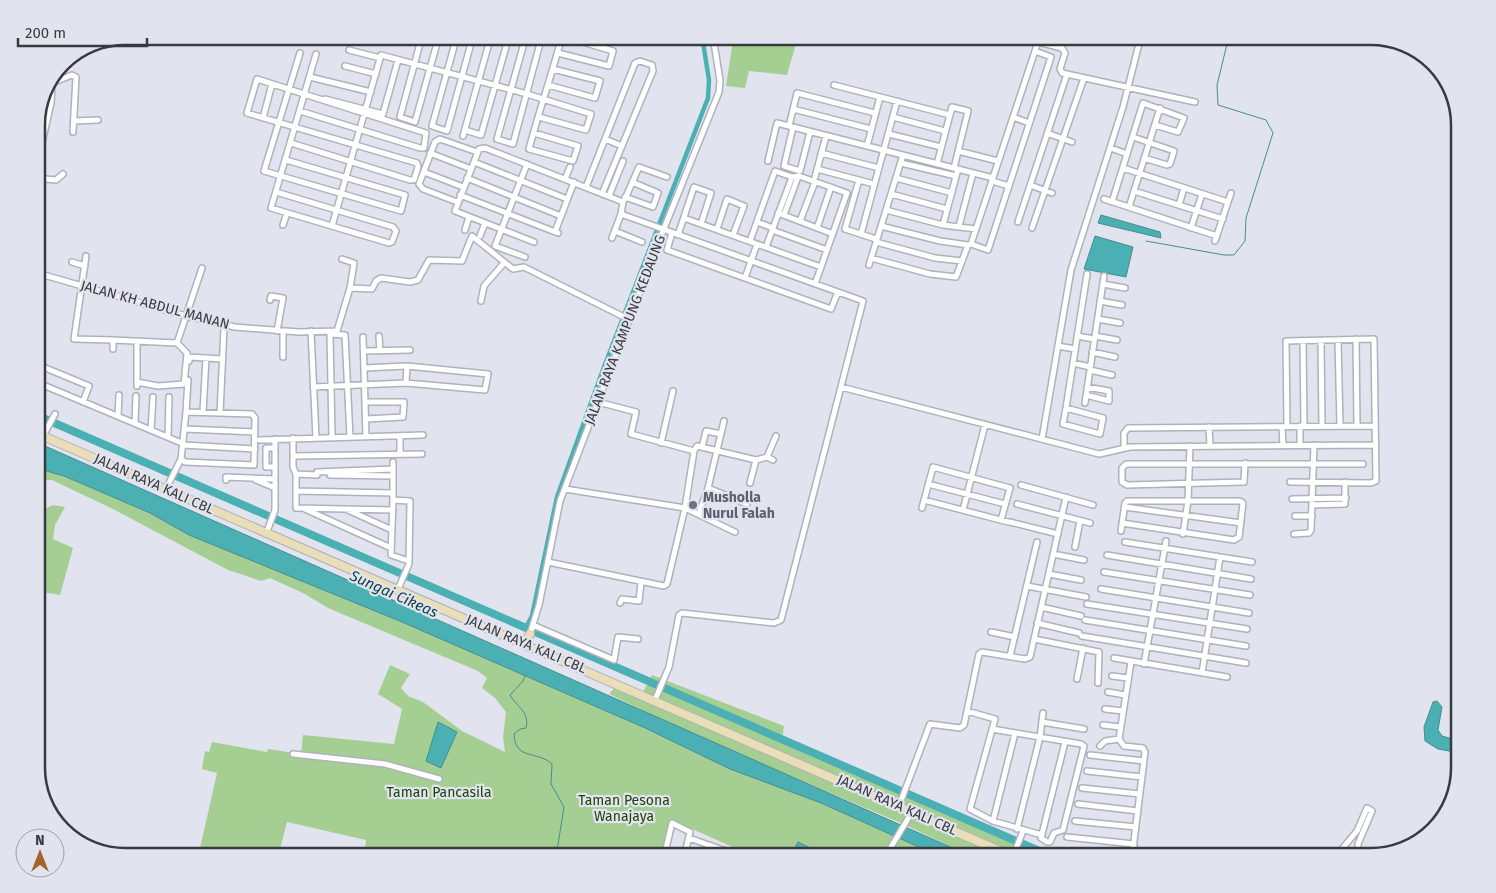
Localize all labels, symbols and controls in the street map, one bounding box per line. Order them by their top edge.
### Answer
scale bar [18,15,146,47]
text: 200 m [25,24,66,42]
street label: JALAN RAYA KAMPUNG KEDAUNG [581,233,669,427]
street label: JALAN KH ABDUL MANAN [79,277,231,333]
street label: JALAN RAYA KALI CBL [91,450,217,518]
place label: Musholla Nurul Falah [703,489,775,522]
marker: Musholla Nurul Falah [687,499,699,511]
water label: Sungai Cikeas [346,566,441,621]
street label: JALAN RAYA KALI CBL [463,611,589,677]
street label: JALAN RAYA KALI CBL [834,771,960,839]
park label: Taman Pancasila [386,784,492,801]
park label: Taman Pesona Wanajaya [578,792,670,825]
north arrow [15,828,65,878]
text: N [35,832,45,849]

